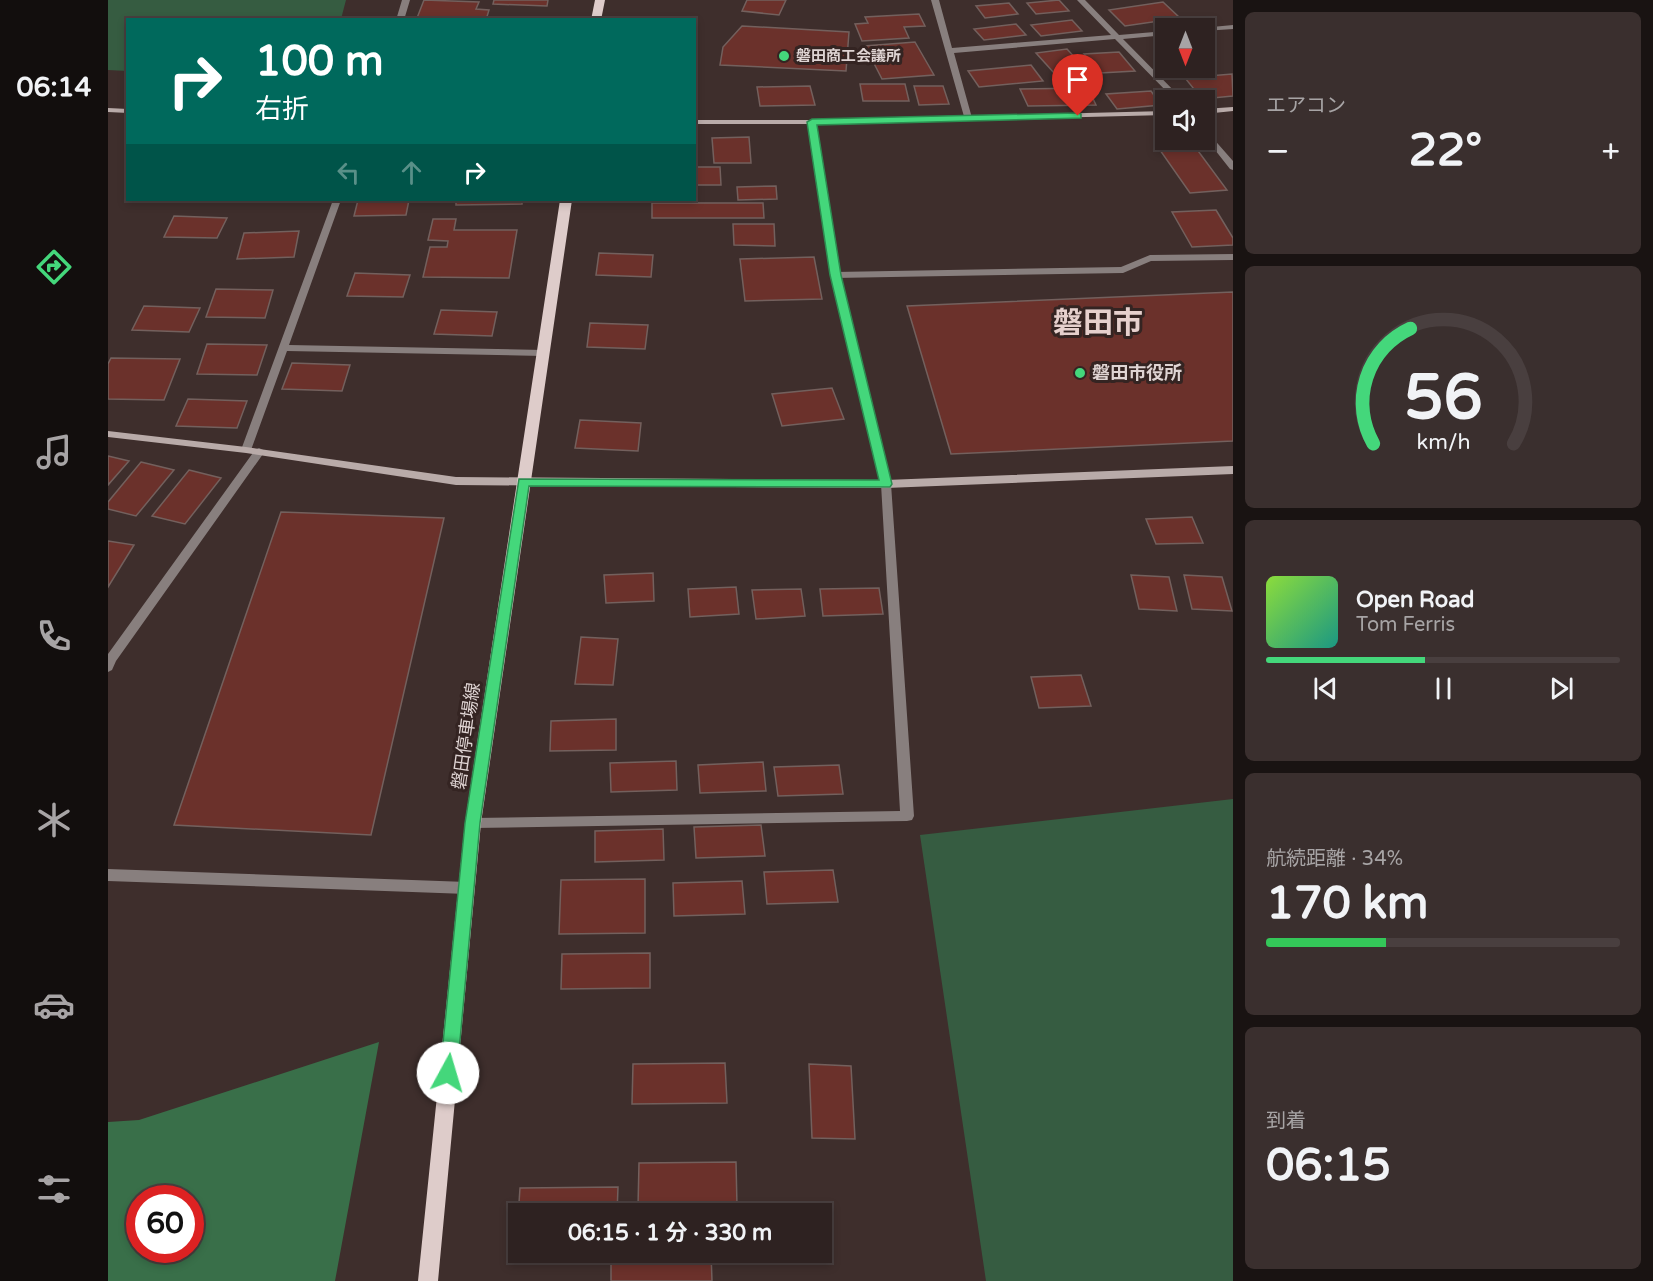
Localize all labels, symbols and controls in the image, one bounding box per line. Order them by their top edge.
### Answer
north arrow [1155,18,1215,78]
map controls [1155,18,1215,150]
text: 100 m [255,36,384,87]
icon: right [156,42,234,120]
place label: 磐田商工会議所 [796,47,901,65]
marker: 磐田商工会議所 [777,49,791,63]
pin [1052,54,1103,116]
icon: arrive [1061,63,1094,96]
text: 06:14 [17,71,91,104]
button: sound [1155,90,1215,150]
text: 右折 [255,93,309,126]
text: エアコン [1266,94,1346,118]
text: 22° [1409,124,1482,178]
text: − [1266,132,1290,171]
text: + [1601,132,1620,171]
icon: left [332,156,365,189]
icon: ahead [395,156,428,189]
icon: right [458,156,491,189]
icon: directions [33,246,75,288]
district label: 磐田市 [1053,305,1143,342]
text: 56 [1404,361,1482,436]
place label: 磐田市役所 [1092,362,1182,384]
marker: 磐田市役所 [1073,366,1087,380]
text: km/h [1416,429,1470,455]
icon: music [33,431,75,473]
text: Open Road [1356,587,1474,613]
text: Tom Ferris [1356,613,1455,637]
icon: phone [33,615,75,657]
icon: previous [1309,672,1342,705]
icon: pause [1427,672,1460,705]
icon: next [1545,672,1578,705]
street label: 磐田停車場線 [448,681,484,791]
icon: climate [33,799,75,841]
text: 航続距離 · 34% [1266,847,1403,871]
text: 170 km [1266,877,1428,931]
icon: car [33,984,75,1026]
position arrow [416,1041,480,1105]
text: 到着 [1266,1109,1306,1133]
text: 06:15 [1266,1139,1391,1193]
icon: filters [33,1168,75,1210]
speed limit sign: 60 [126,1185,204,1263]
text: 06:15 · 1 分 · 330 m [568,1220,772,1246]

